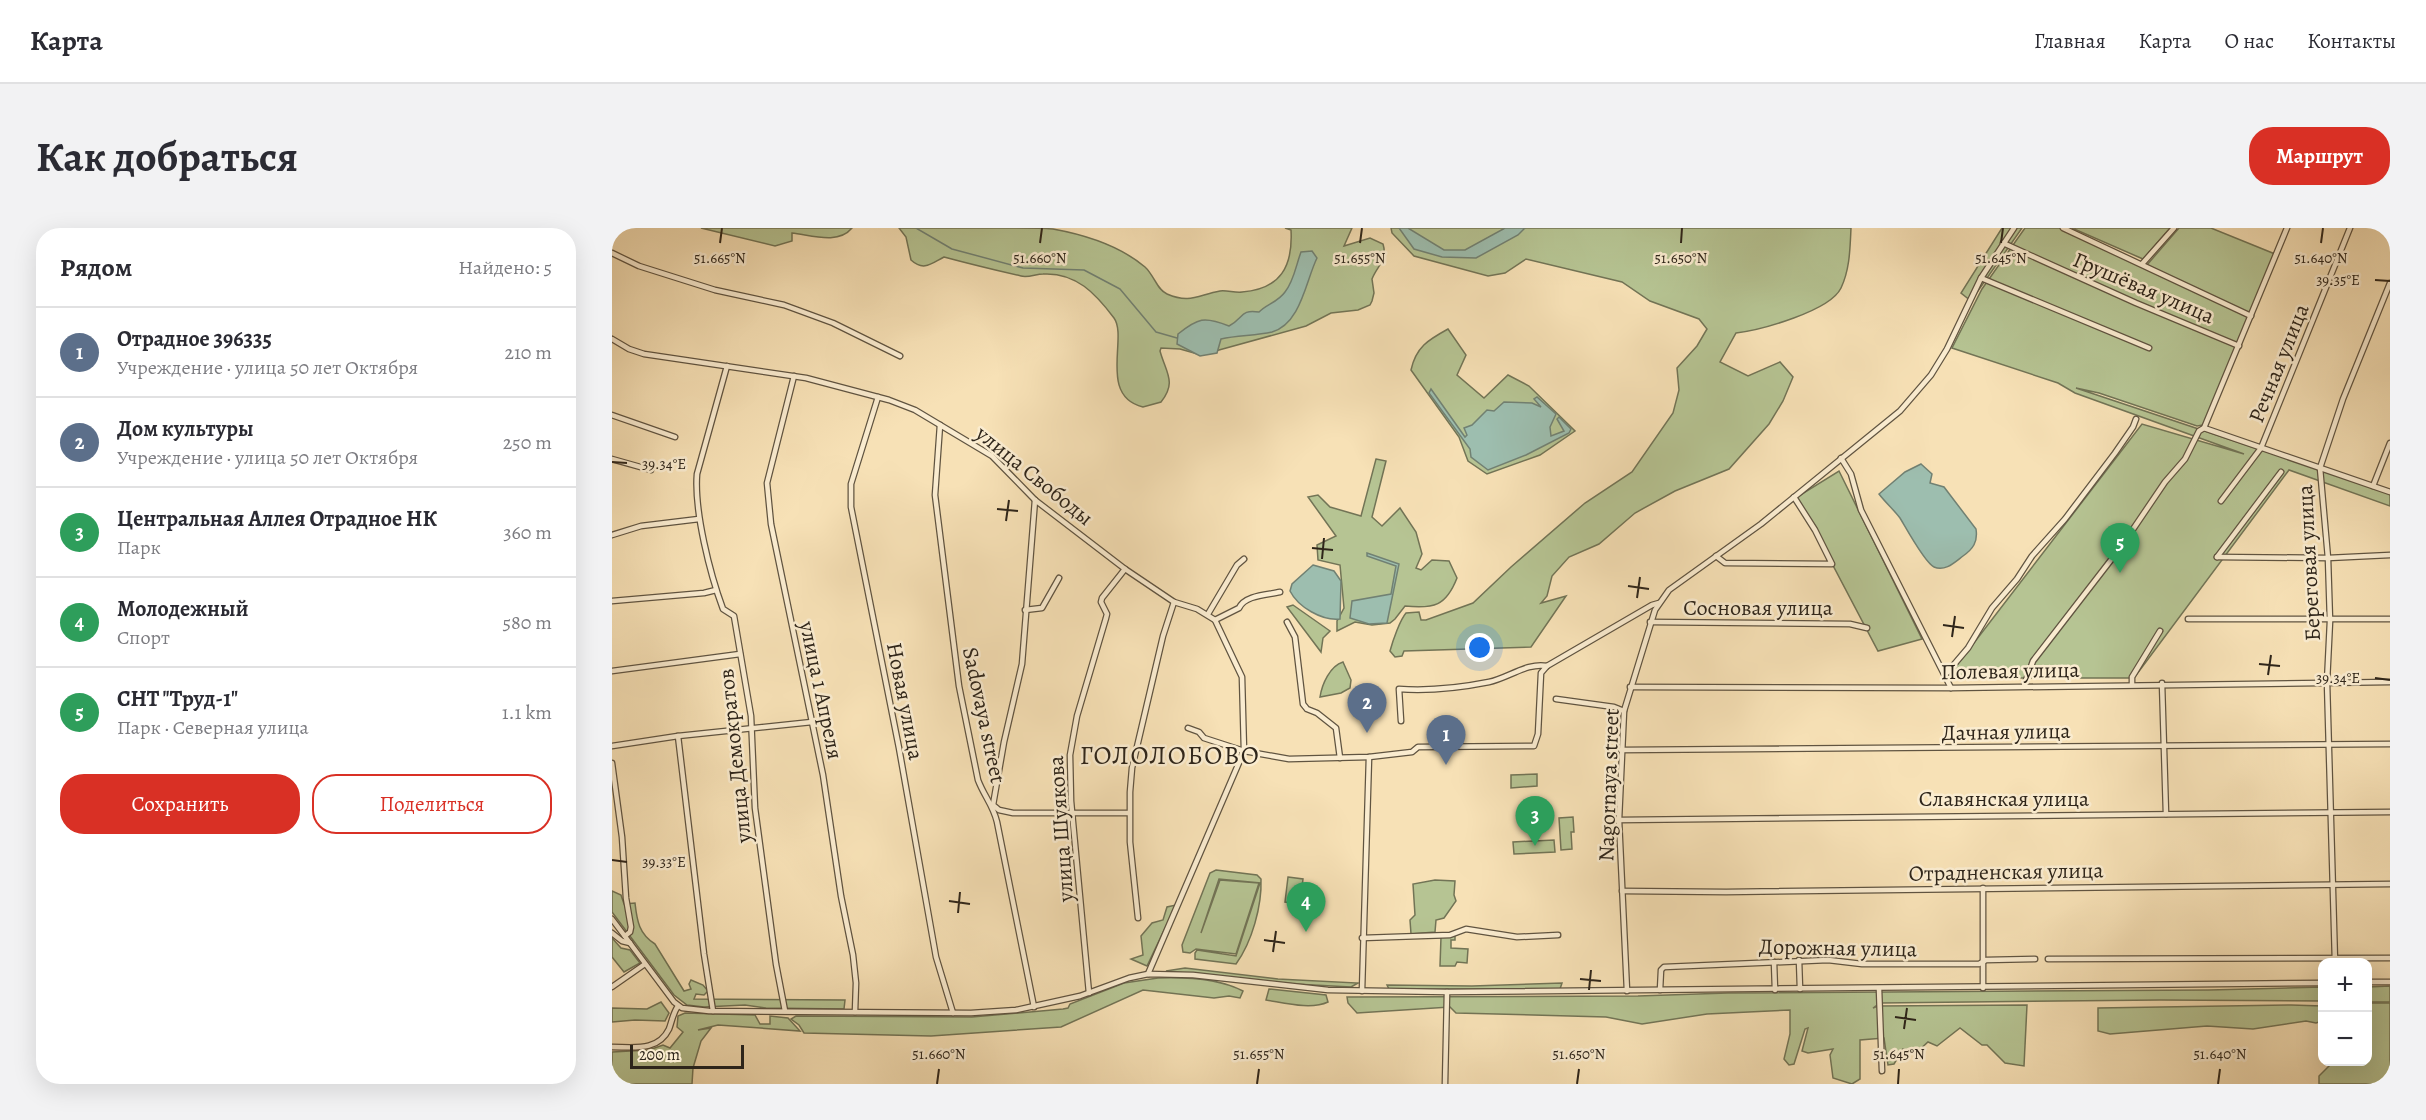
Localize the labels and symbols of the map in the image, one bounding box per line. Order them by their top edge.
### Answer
street label: Грушёвая улица [2068,245,2220,332]
text: 51.665°N [694,248,746,268]
text: 51.660°N [1013,248,1067,268]
text: 51.655°N [1334,248,1386,268]
text: 51.650°N [1655,248,1708,268]
text: 51.645°N [1975,248,2027,268]
text: 51.640°N [2294,248,2348,268]
text: 39.35°E [2316,270,2360,290]
street label: Речная улица [2241,299,2317,427]
street label: улица Свободы [968,418,1100,533]
text: 39.34°E [642,454,686,474]
street label: Береговая улица [2290,483,2328,642]
pin: 5 [2100,524,2140,573]
street label: Сосновая улица [1683,593,1834,623]
street label: улица 1 Апреля [792,617,850,762]
your location [1465,633,1494,662]
street label: Новая улица [879,640,931,763]
street label: Sadovaya street [955,644,1013,786]
street label: Полевая улица [1940,655,2081,687]
street label: улица Демократов [711,667,759,845]
text: 39.34°E [2316,668,2360,688]
pin: 2 [1348,684,1386,733]
street label: Nagornaya street [1591,708,1627,862]
pin: 1 [1426,716,1466,765]
street label: Дачная улица [1941,716,2072,748]
district label: ГОЛОЛОБОВО [1080,738,1260,773]
street label: улица Шуякова [1041,754,1081,904]
street label: Славянская улица [1919,784,2090,814]
pin: 3 [1516,796,1554,846]
text: 39.33°E [642,852,686,872]
street label: Отрадненская улица [1908,855,2105,889]
pin: 4 [1286,882,1326,932]
street label: Дорожная улица [1759,932,1918,964]
scale bar [630,1042,744,1070]
text: 51.660°N [912,1044,966,1064]
text: 51.655°N [1233,1044,1285,1064]
text: 51.650°N [1553,1044,1606,1064]
text: 51.645°N [1873,1044,1925,1064]
text: 51.640°N [2193,1044,2247,1064]

